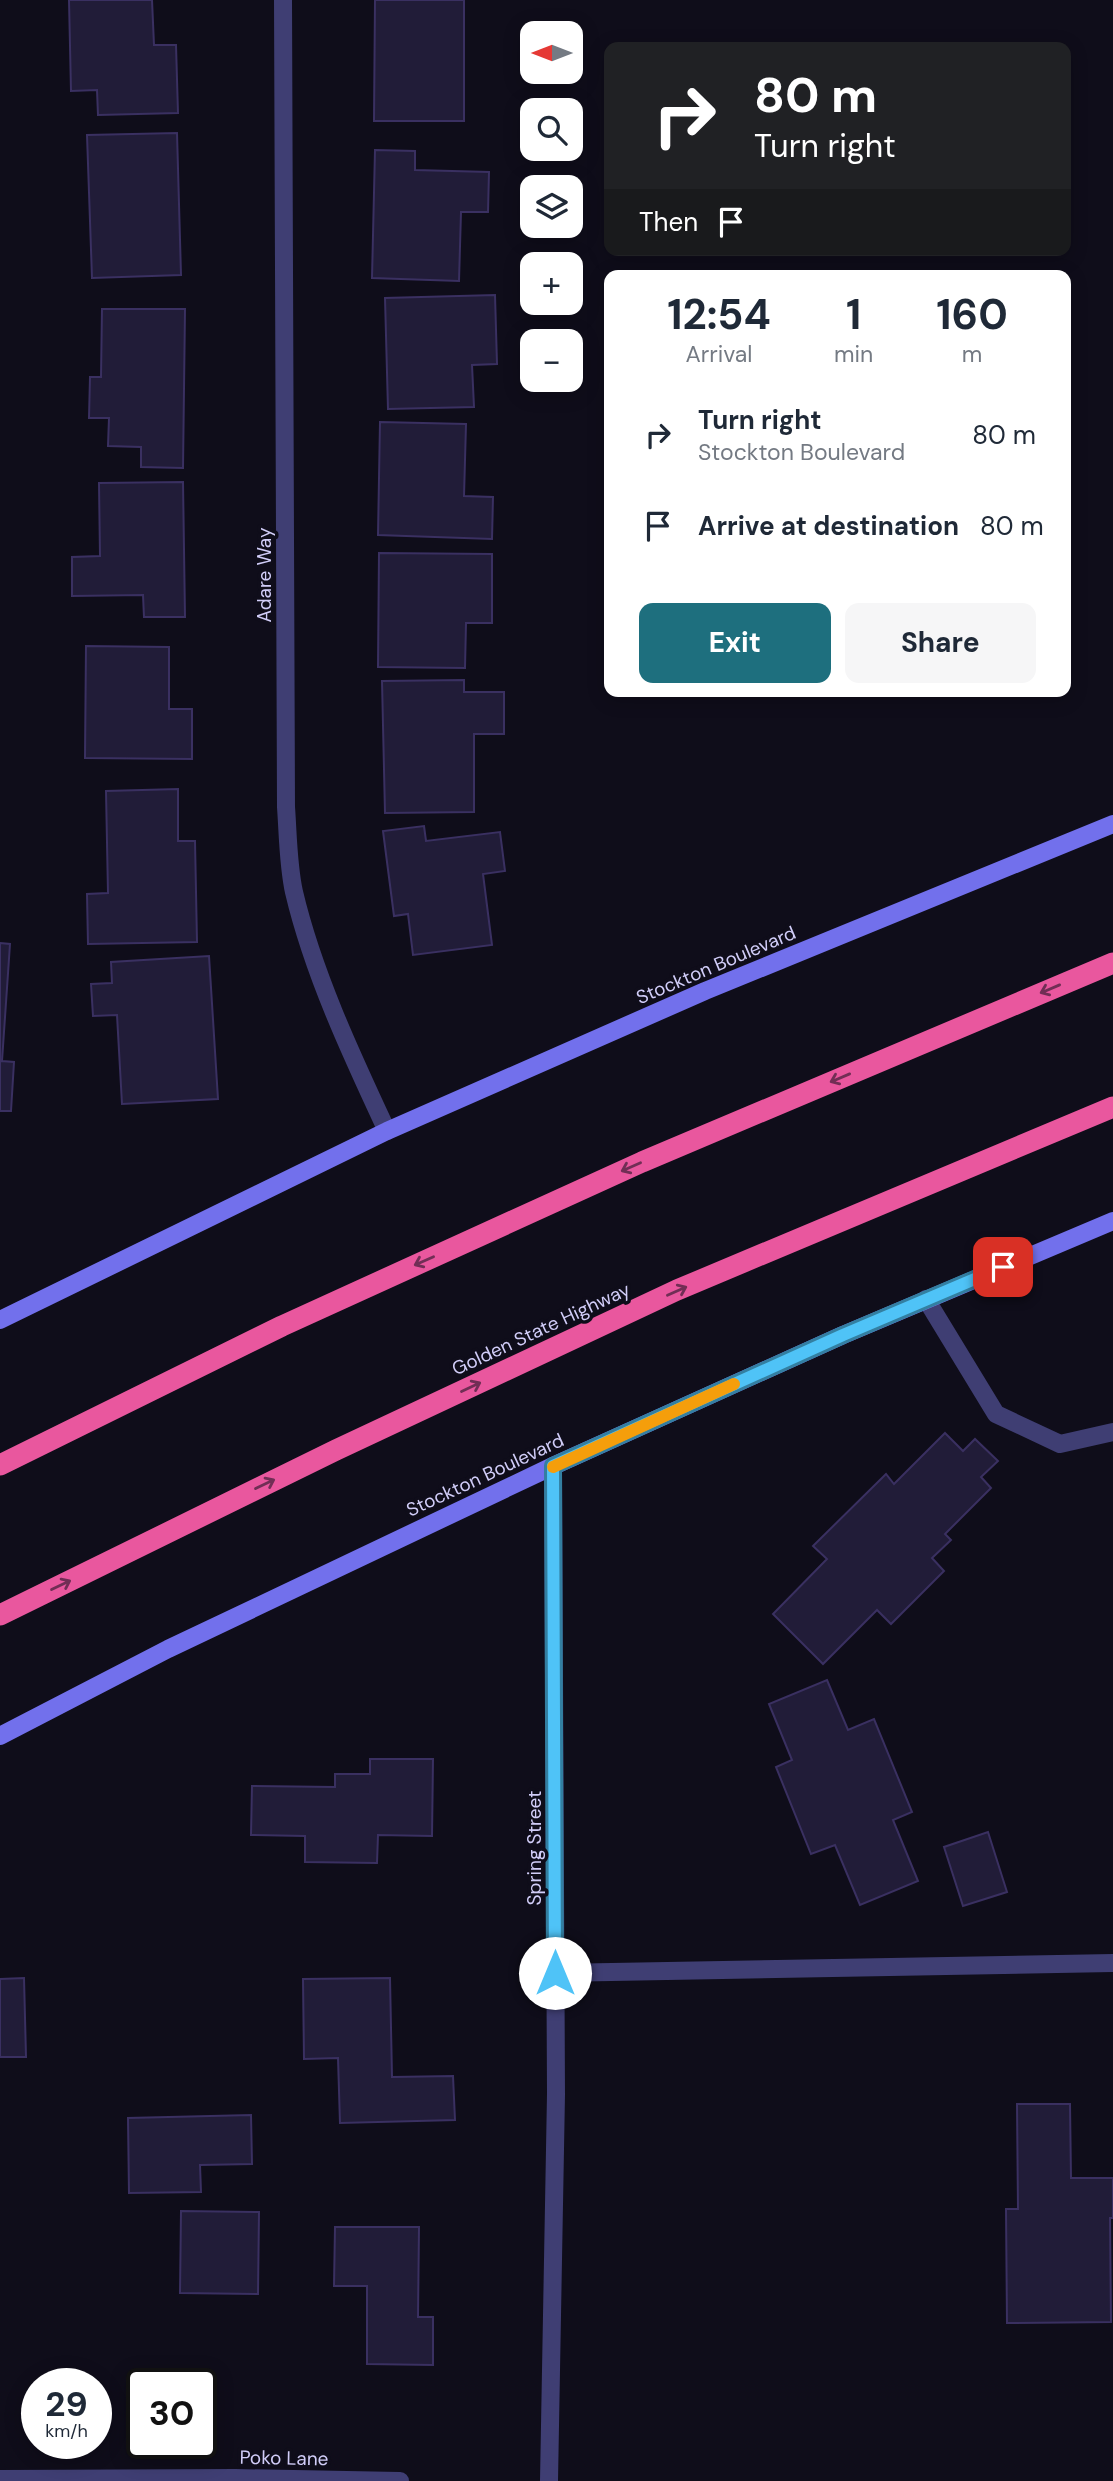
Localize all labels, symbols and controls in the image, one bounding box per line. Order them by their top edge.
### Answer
north arrow [520,21,583,84]
map controls [520,21,583,392]
text: 80 m [754,63,877,127]
icon: right [639,70,730,161]
button: search [520,98,583,161]
text: Turn right [754,125,896,167]
button: layers [520,175,583,238]
icon: arrive [712,203,750,241]
text: Then [639,205,698,239]
button: + [520,252,583,315]
text: 12:54 [667,287,771,342]
text: 1 [846,287,861,342]
text: 160 [936,287,1008,342]
button: − [520,329,583,392]
text: Arrival [685,339,752,369]
text: min [834,339,873,369]
text: m [962,339,982,369]
text: Turn right [698,403,822,437]
icon: right [639,416,677,454]
text: 80 m [972,418,1036,452]
text: Stockton Boulevard [698,437,905,467]
icon: arrive [639,507,677,545]
text: Arrive at destination [698,509,959,543]
text: 80 m [980,509,1044,543]
street label: Adare Way [252,527,277,622]
button: Exit [639,603,831,683]
button: Share [845,603,1036,683]
street label: Stockton Boulevard [632,920,800,1010]
one-way arrow [1040,983,1061,996]
one-way arrow [830,1072,852,1085]
one-way arrow [621,1161,642,1174]
pin [973,1237,1033,1297]
icon: arrive [984,1248,1022,1286]
one-way arrow [414,1255,435,1268]
street label: Golden State Highway [448,1277,635,1381]
one-way arrow [666,1284,687,1297]
one-way arrow [460,1379,481,1393]
street label: Stockton Boulevard [402,1428,568,1522]
one-way arrow [254,1477,275,1491]
one-way arrow [50,1577,71,1591]
street label: Spring Street [522,1791,547,1905]
position arrow [518,1936,592,2010]
speed limit sign: 30 [126,2368,217,2459]
text: 29 [45,2381,88,2427]
text: km/h [45,2419,88,2443]
street label: Poko Lane [239,2445,329,2471]

